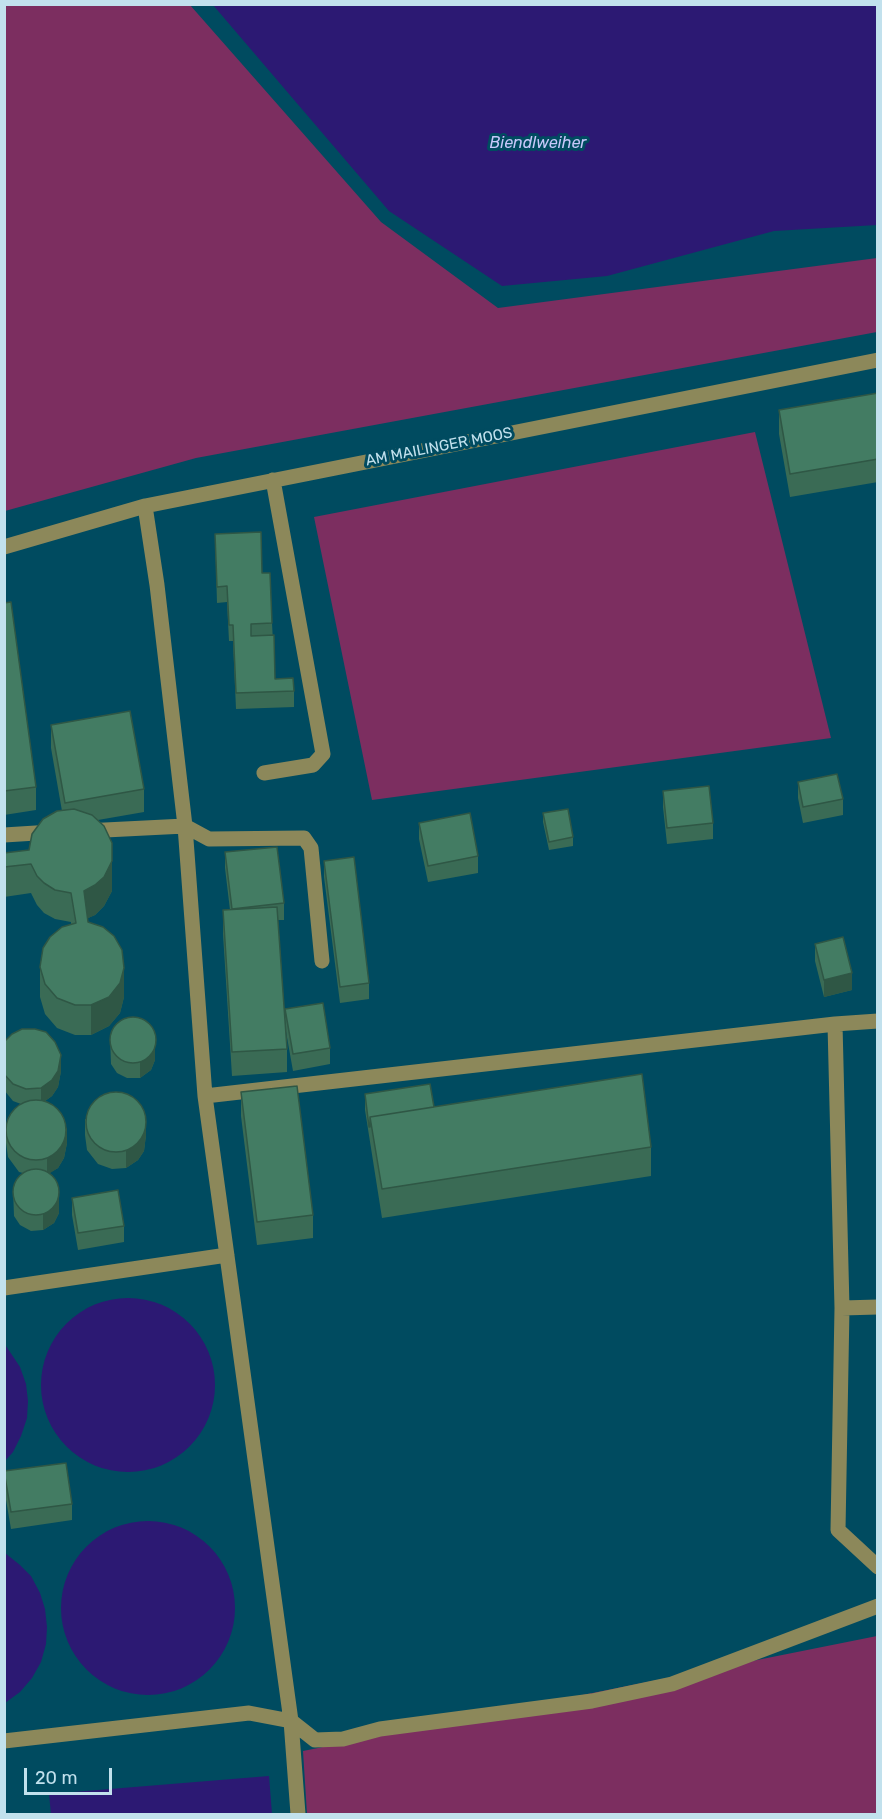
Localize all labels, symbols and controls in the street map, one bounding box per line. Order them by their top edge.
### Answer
water label: Biendlweiher [490,133,586,153]
street label: AM MAILINGER MOOS [364,424,514,470]
scale bar [27,1756,116,1794]
text: 20 m [35,1767,77,1789]

